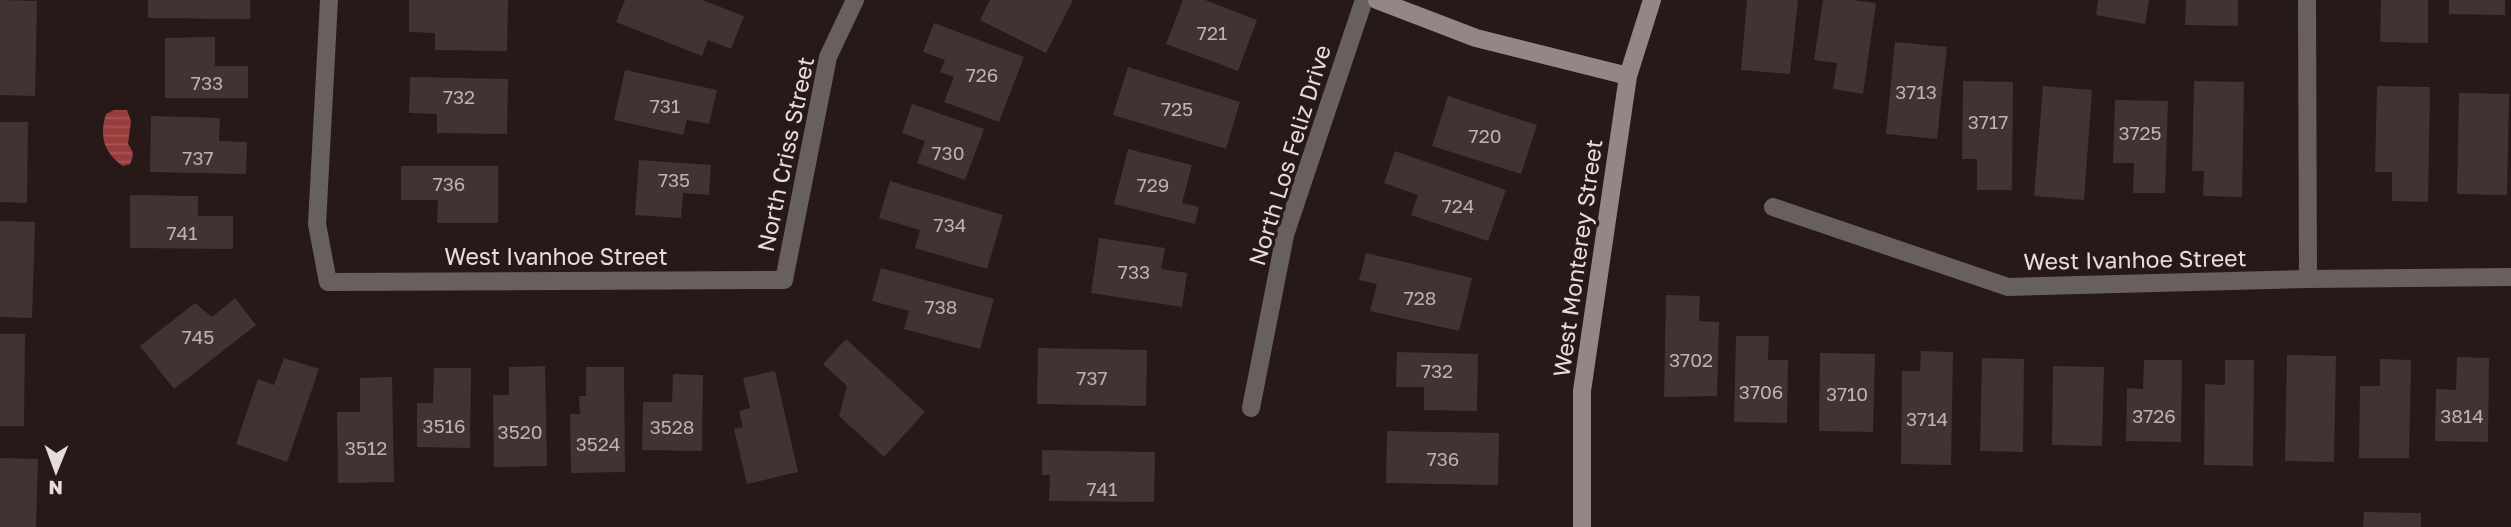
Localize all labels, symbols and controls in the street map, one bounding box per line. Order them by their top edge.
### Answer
house number: 721 [1197,21,1227,44]
street label: North Los Feliz Drive [1242,41,1336,269]
street label: North Criss Street [751,54,819,254]
house number: 726 [966,63,998,86]
house number: 733 [191,71,223,94]
house number: 3713 [1895,80,1937,103]
house number: 732 [443,85,475,108]
house number: 731 [650,94,680,117]
house number: 725 [1161,97,1193,120]
house number: 3717 [1968,110,2008,133]
house number: 3725 [2118,121,2162,144]
house number: 720 [1469,124,1501,147]
street label: West Monterey Street [1546,137,1608,379]
house number: 730 [932,141,964,164]
house number: 737 [182,146,214,169]
house number: 735 [658,168,690,191]
house number: 736 [433,172,465,195]
house number: 729 [1137,173,1169,196]
house number: 724 [1442,194,1474,217]
house number: 734 [934,213,966,236]
house number: 741 [167,221,197,244]
street label: West Ivanhoe Street [444,242,668,270]
street label: West Ivanhoe Street [2023,243,2247,275]
house number: 733 [1118,260,1150,283]
house number: 728 [1404,286,1436,309]
house number: 738 [925,295,957,318]
house number: 745 [182,325,214,348]
house number: 3702 [1669,348,1713,371]
house number: 732 [1421,359,1453,382]
house number: 737 [1076,366,1108,389]
house number: 3706 [1739,380,1783,403]
house number: 3710 [1826,382,1868,405]
house number: 3726 [2132,404,2176,427]
house number: 3814 [2440,404,2484,427]
house number: 3714 [1906,407,1948,430]
house number: 3516 [423,414,465,437]
house number: 3528 [650,415,694,438]
house number: 3520 [498,420,542,443]
house number: 3524 [576,432,620,455]
north arrow [21,436,91,506]
house number: 3512 [345,436,387,459]
house number: 736 [1427,447,1459,470]
text: N [48,477,63,500]
house number: 741 [1087,477,1117,500]

